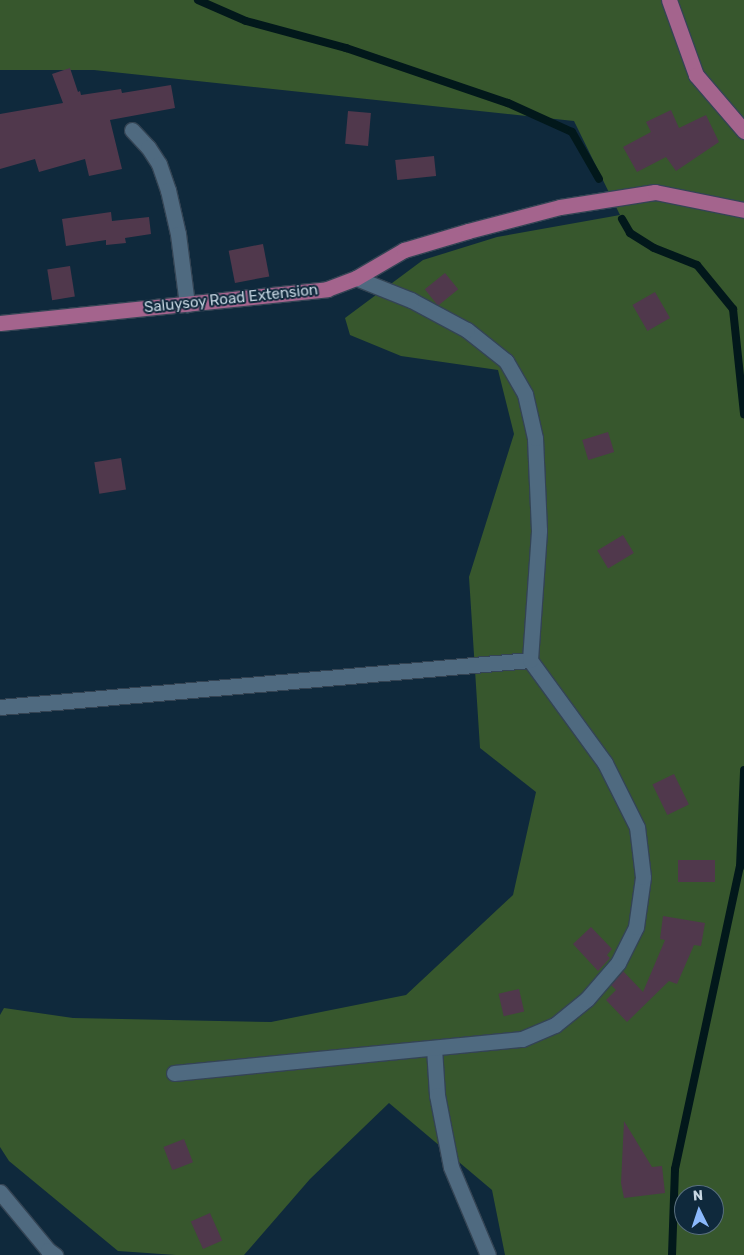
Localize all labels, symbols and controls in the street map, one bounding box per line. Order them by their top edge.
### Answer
street label: Saluysoy Road Extension [143,281,319,317]
north arrow [674,1185,724,1235]
text: N [692,1187,704,1204]

